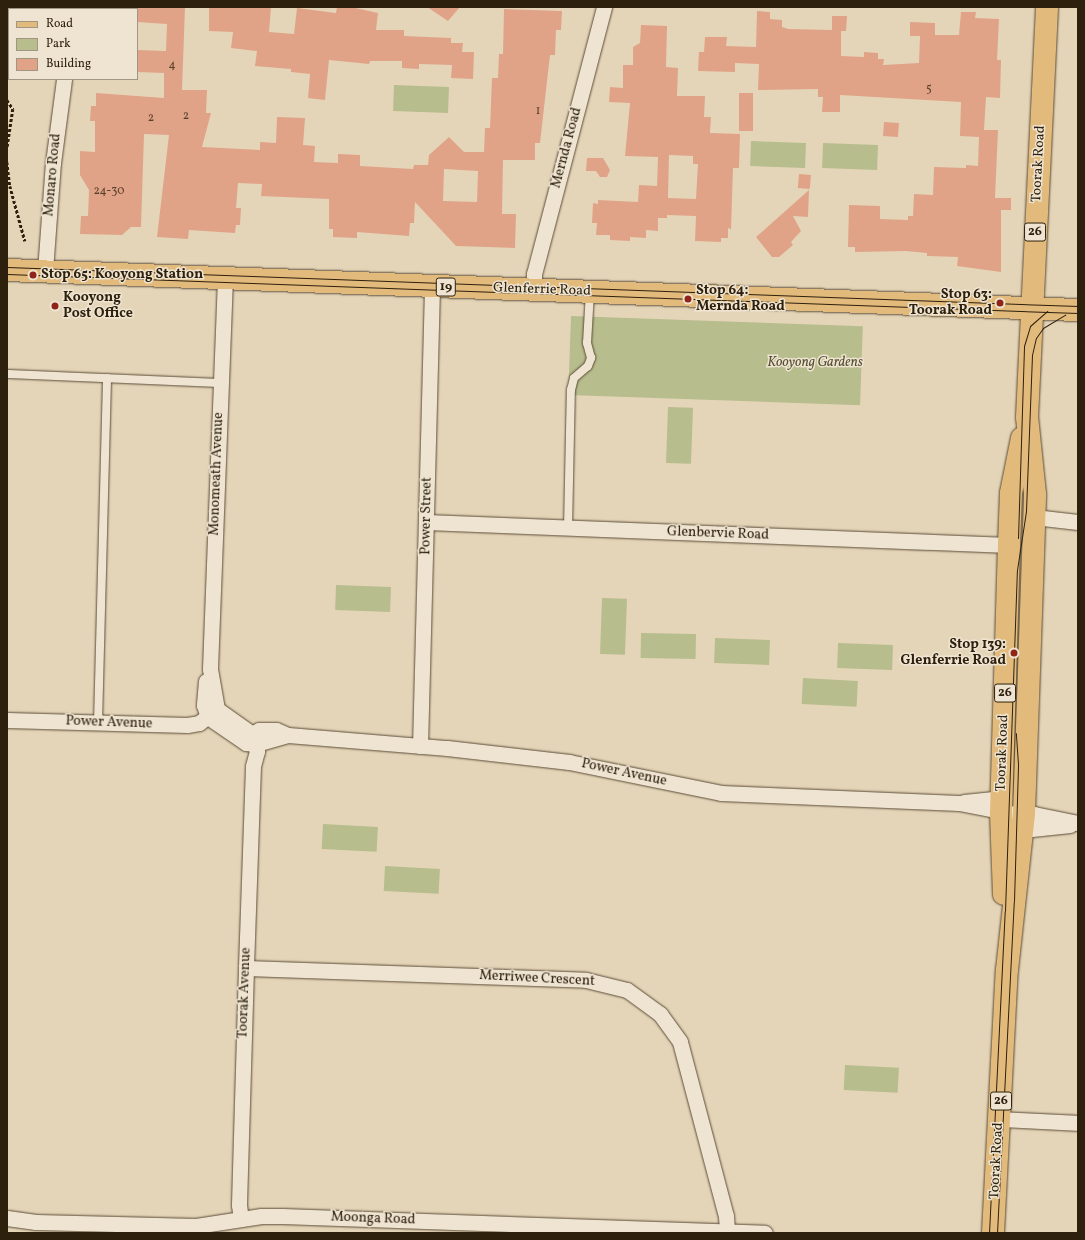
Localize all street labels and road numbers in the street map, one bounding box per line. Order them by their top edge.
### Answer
street label: Mernda Road [548,106,586,190]
street label: Toorak Road [1029,125,1049,203]
street label: Monaro Road [41,133,65,217]
road number: 26 [1024,221,1046,243]
road number: 19 [435,276,457,298]
street label: Glenferrie Road [493,280,591,300]
street label: Monomeath Avenue [206,412,228,536]
street label: Power Street [418,477,436,555]
street label: Glenbervie Road [667,524,769,544]
road number: 26 [994,682,1016,704]
street label: Power Avenue [65,713,153,733]
street label: Toorak Road [993,714,1013,792]
street label: Power Avenue [580,756,668,790]
street label: Toorak Avenue [235,947,255,1039]
street label: Merriwee Crescent [479,968,595,990]
road number: 26 [990,1090,1012,1112]
street label: Toorak Road [987,1122,1007,1200]
street label: Moonga Road [330,1209,416,1229]

